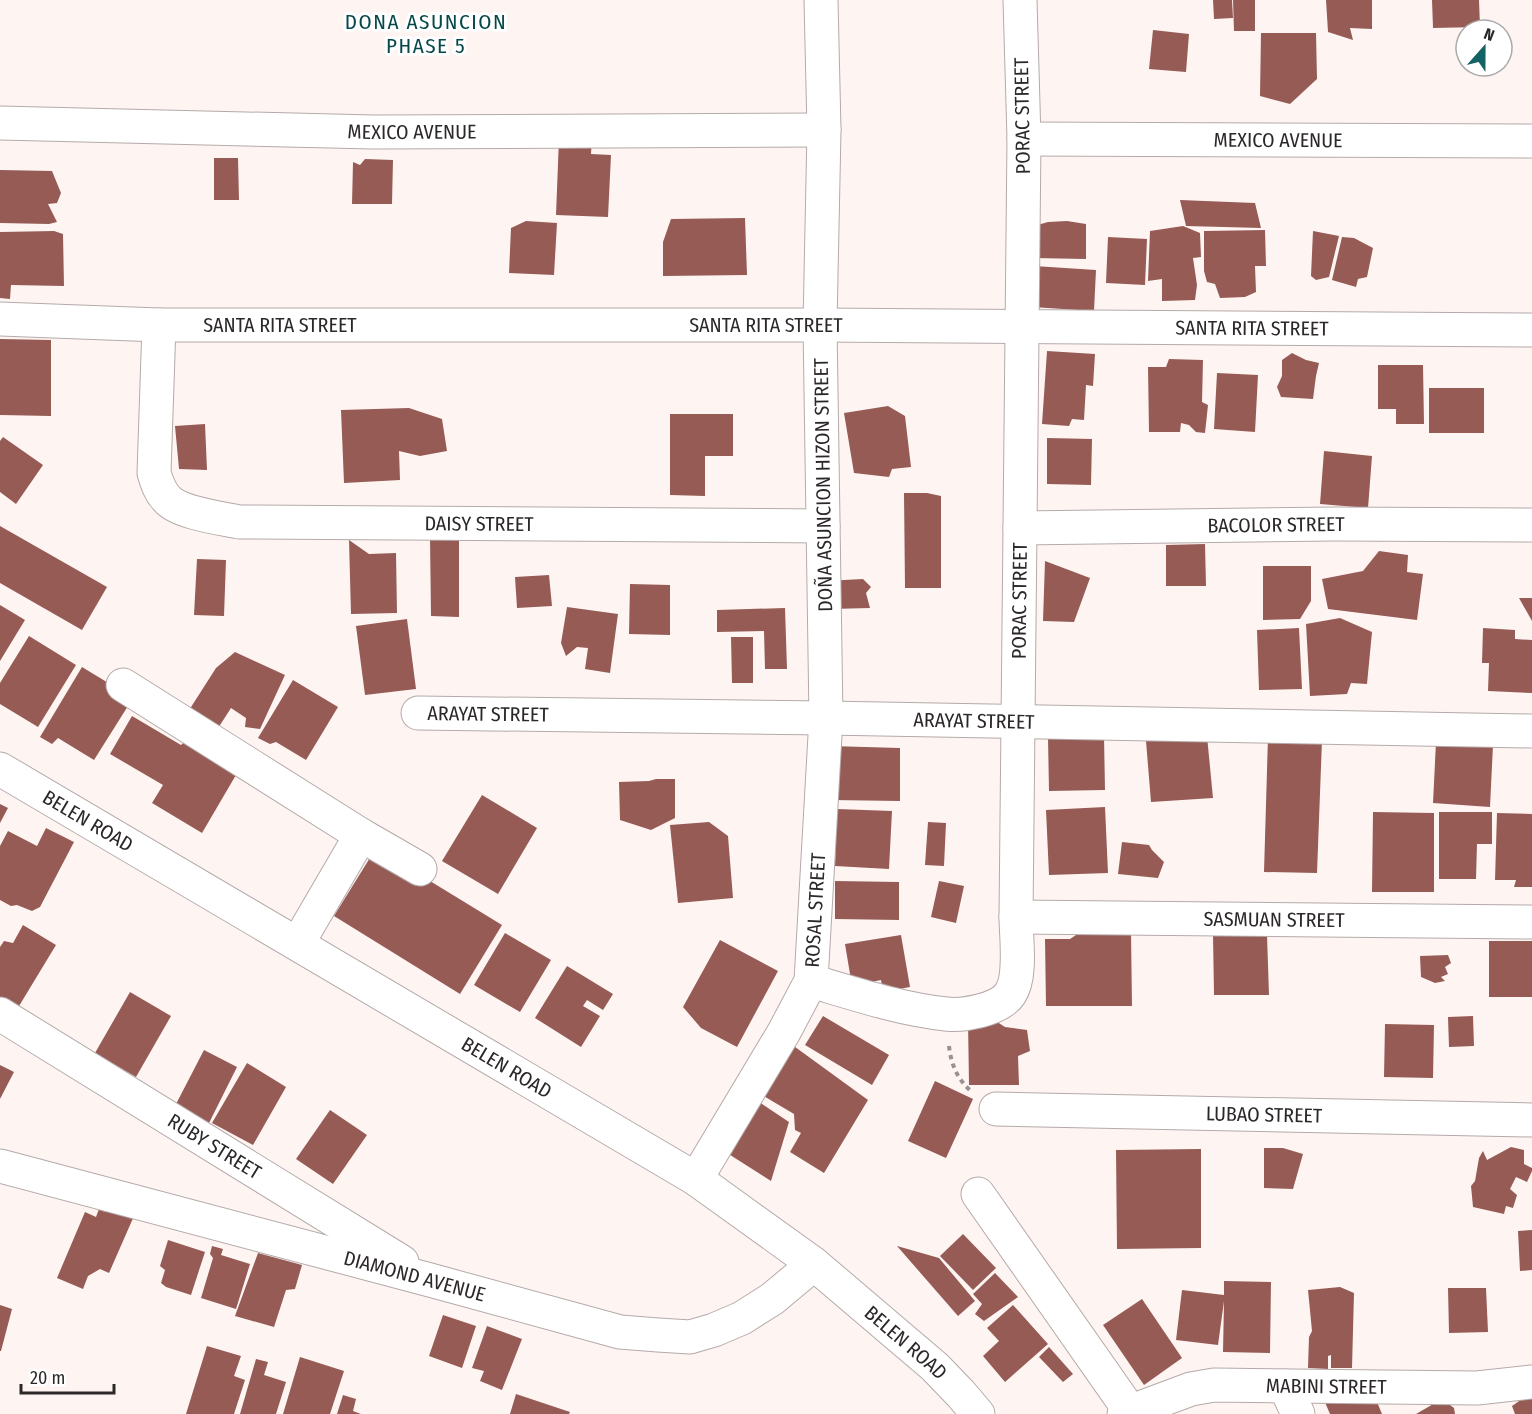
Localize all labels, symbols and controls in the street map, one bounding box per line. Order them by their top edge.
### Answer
district label: DONA ASUNCION PHASE 5 [345,9,507,59]
north arrow [1454,18,1514,78]
text: N [1481,24,1497,45]
street label: PORAC STREET [1009,57,1035,175]
street label: MEXICO AVENUE [347,119,476,144]
street label: MEXICO AVENUE [1214,128,1342,152]
street label: SANTA RITA STREET [203,313,357,337]
street label: SANTA RITA STREET [689,313,843,337]
street label: SANTA RITA STREET [1175,315,1329,341]
street label: DOÑA ASUNCION HIZON STREET [809,357,837,612]
street label: DAISY STREET [424,511,534,536]
street label: BACOLOR STREET [1207,512,1345,538]
street label: PORAC STREET [1007,542,1032,659]
street label: ARAYAT STREET [427,701,549,727]
street label: ARAYAT STREET [913,708,1035,734]
street label: BELEN ROAD [38,785,137,857]
street label: ROSAL STREET [800,851,830,968]
street label: SASMUAN STREET [1203,907,1345,932]
street label: BELEN ROAD [457,1032,556,1103]
street label: LUBAO STREET [1206,1101,1323,1128]
street label: RUBY STREET [163,1108,266,1185]
street label: DIAMOND AVENUE [341,1246,488,1307]
street label: BELEN ROAD [860,1301,952,1384]
scale bar [21,1357,114,1395]
text: 20 m [30,1367,65,1389]
street label: MABINI STREET [1266,1374,1387,1399]

